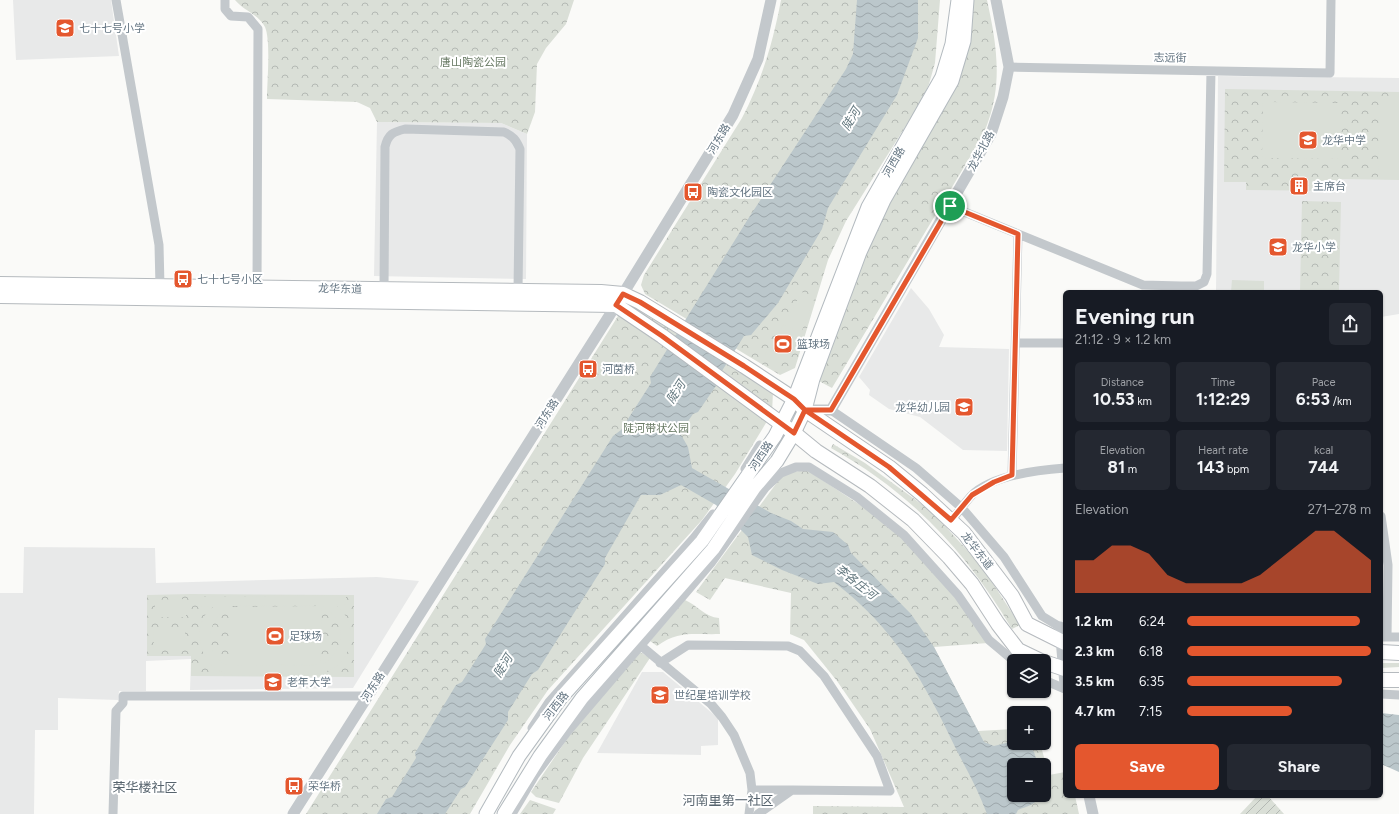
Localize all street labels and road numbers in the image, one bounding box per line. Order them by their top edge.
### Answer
street label: 志远街 [1153,51,1187,65]
street label: 河东路 [705,122,733,156]
street label: 龙华北路 [965,129,997,173]
street label: 河西路 [880,144,908,180]
street label: 龙华东道 [318,282,362,296]
street label: 河东路 [533,397,561,431]
street label: 河西路 [746,439,776,473]
street label: 龙华东道 [958,530,996,572]
street label: 河东路 [359,670,387,704]
street label: 河西路 [541,689,571,723]

